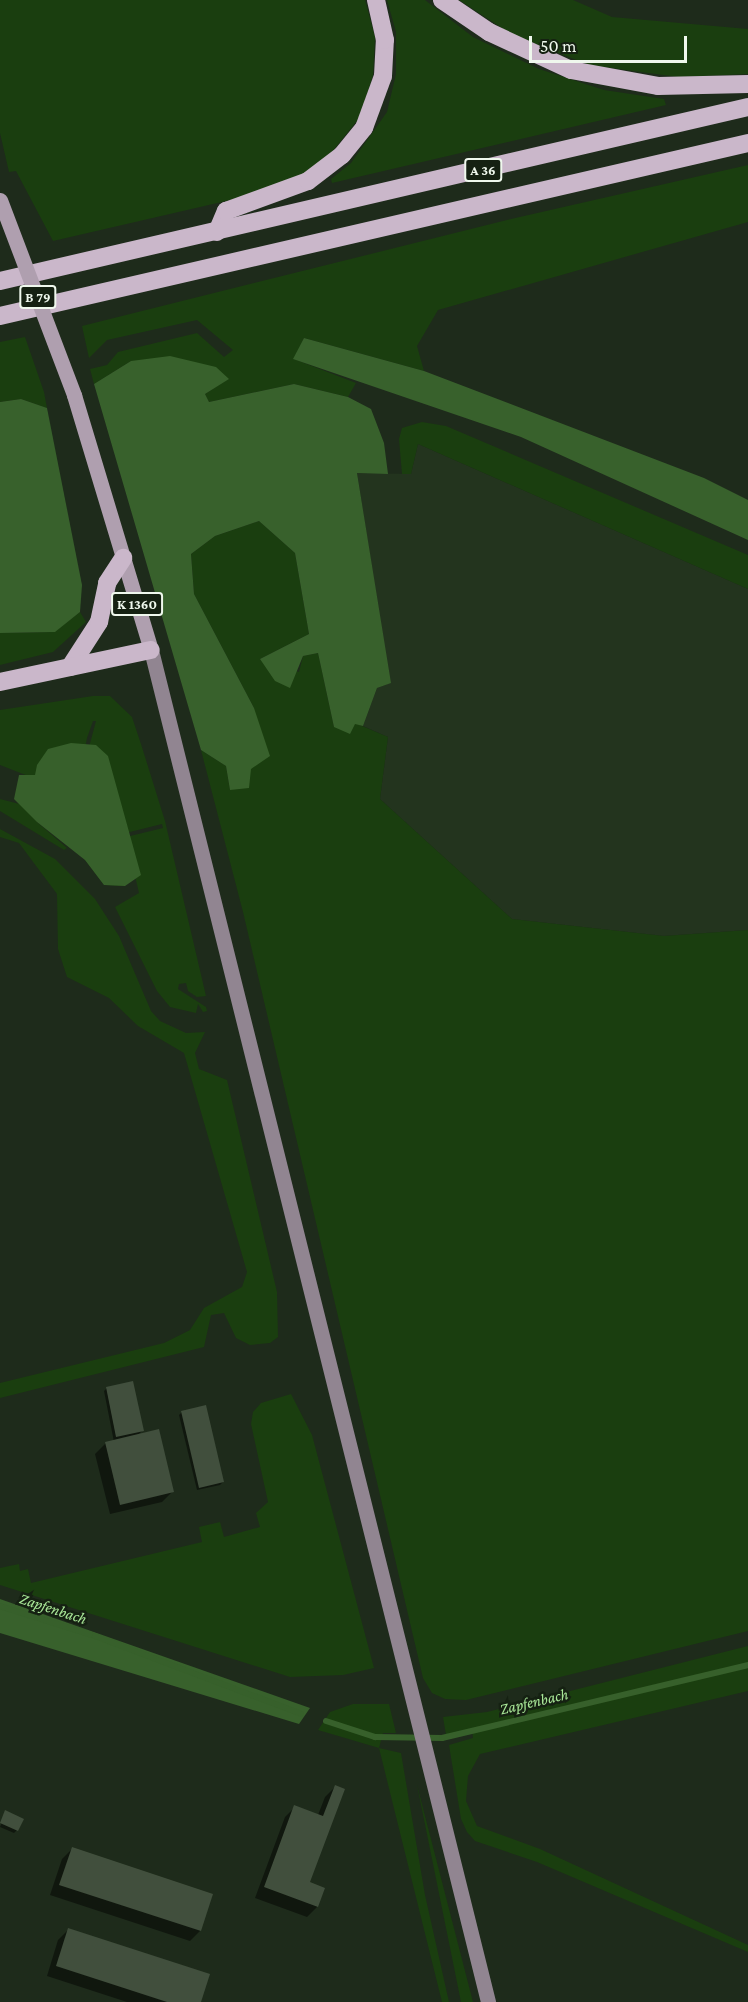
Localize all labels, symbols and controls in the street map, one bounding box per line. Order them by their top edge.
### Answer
scale bar [532,24,690,62]
text: 50 m [540,36,577,56]
road number: A 36 [464,159,502,181]
road number: B 79 [18,286,57,308]
road number: K 1360 [110,593,164,615]
water label: Zapfenbach [17,1589,89,1629]
water label: Zapfenbach [498,1685,570,1719]

